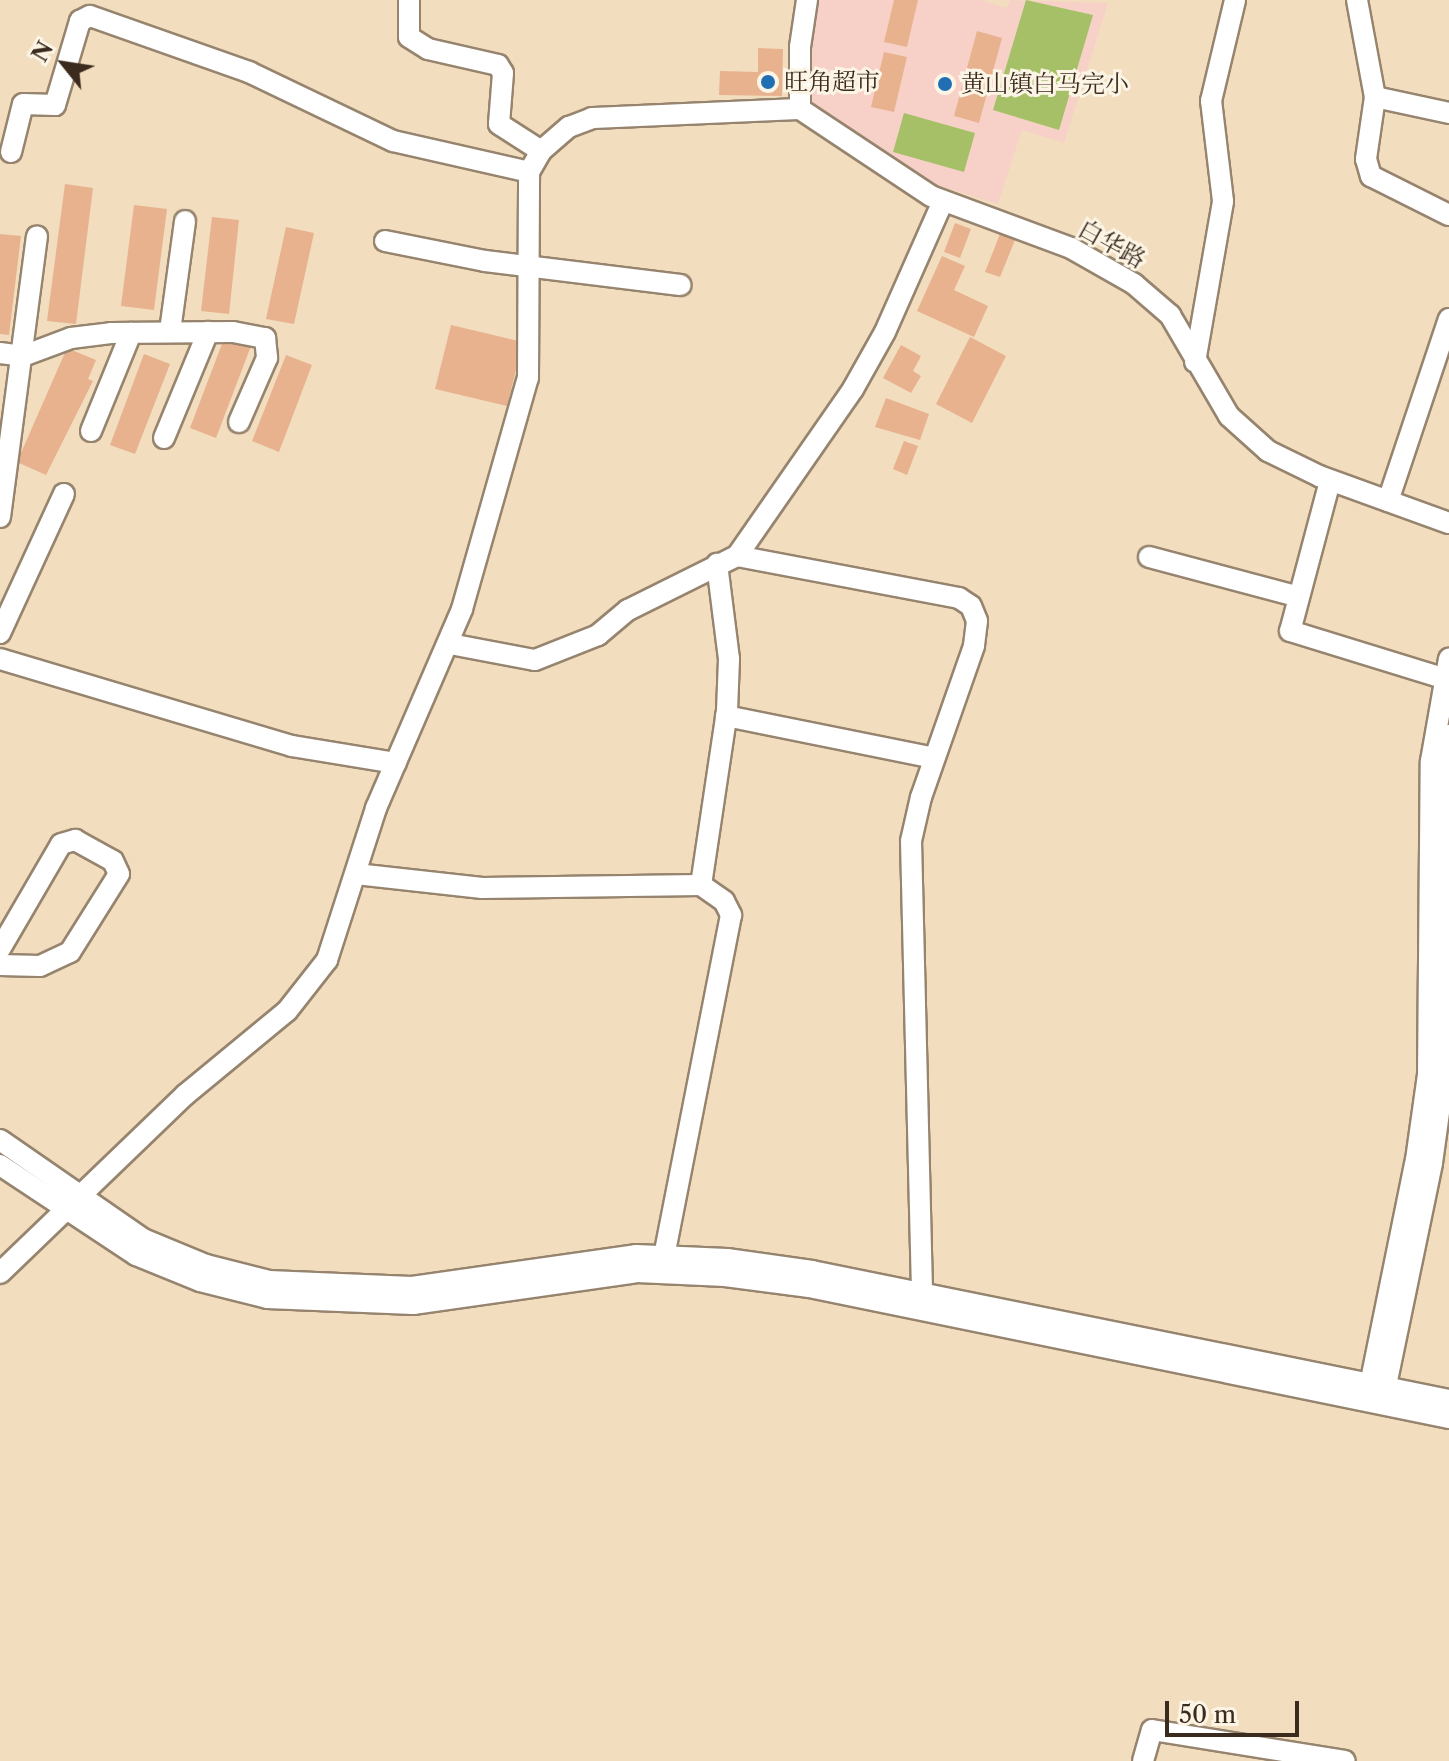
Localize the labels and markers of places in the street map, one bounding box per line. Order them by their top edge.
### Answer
place label: 旺角超市 [784,68,880,96]
place label: 黄山镇白马完小 [961,70,1129,98]
marker: 旺角超市 [759,73,777,91]
marker: 黄山镇白马完小 [936,75,954,93]

